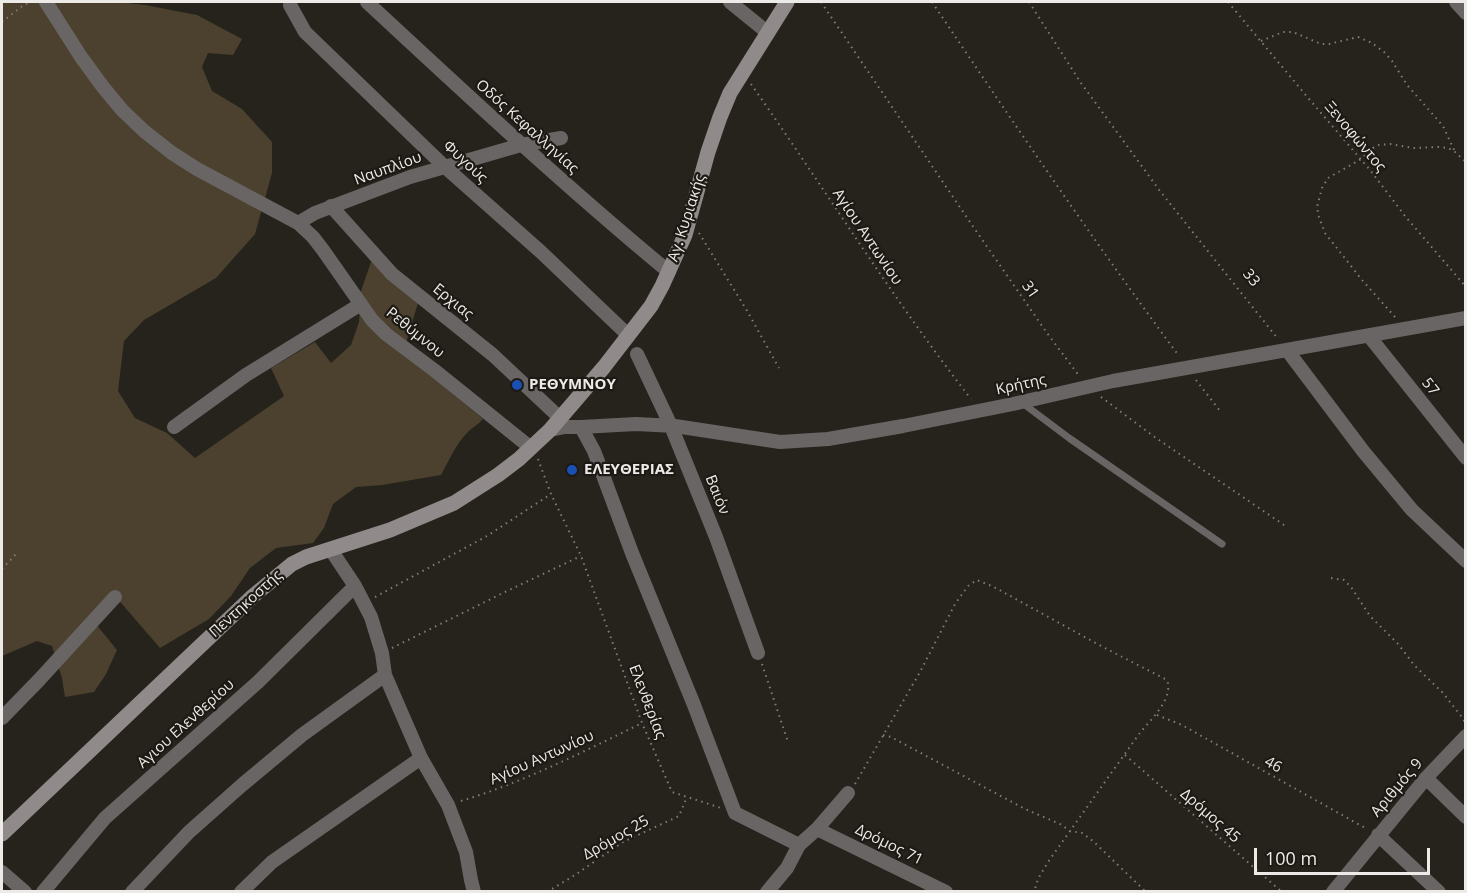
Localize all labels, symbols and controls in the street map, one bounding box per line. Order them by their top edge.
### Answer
street label: Οδός Κεφαλληνίας [472,76,582,178]
street label: Ξενοφώντος [1320,98,1390,176]
street label: Φυγούς [439,137,491,187]
street label: Ναυπλίου [352,148,424,190]
street label: Αγ. Κυριακής [664,172,710,264]
street label: Αγίου Αντωνίου [828,186,906,288]
street label: 33 [1239,266,1263,290]
street label: 31 [1018,278,1042,302]
street label: Ερχιας [429,280,477,324]
street label: Ρεθύμνου [382,304,448,362]
street label: Κρήτης [994,371,1048,399]
street label: 57 [1418,375,1442,399]
place label: ΡΕΘΥΜΝΟΥ [529,376,616,394]
marker: ΡΕΘΥΜΝΟΥ [510,378,524,392]
place label: ΕΛΕΥΘΕΡΙΑΣ [584,461,674,479]
marker: ΕΛΕΥΘΕΡΙΑΣ [565,463,579,477]
street label: Βαιόν [701,473,733,517]
street label: Πεντηκοστής [206,566,286,642]
street label: Ελενθερίας [625,662,669,742]
street label: Αγιου Ελενθερίου [134,676,238,772]
street label: Αγίου Αντωνίου [487,727,597,789]
street label: 46 [1261,753,1285,777]
street label: Αριθμός 9 [1367,755,1427,821]
street label: Δρόμος 45 [1176,785,1244,847]
street label: Δρόμος 25 [580,812,652,864]
street label: Δρόμος 71 [852,821,926,869]
scale bar [1257,836,1432,874]
text: 100 m [1265,846,1317,870]

